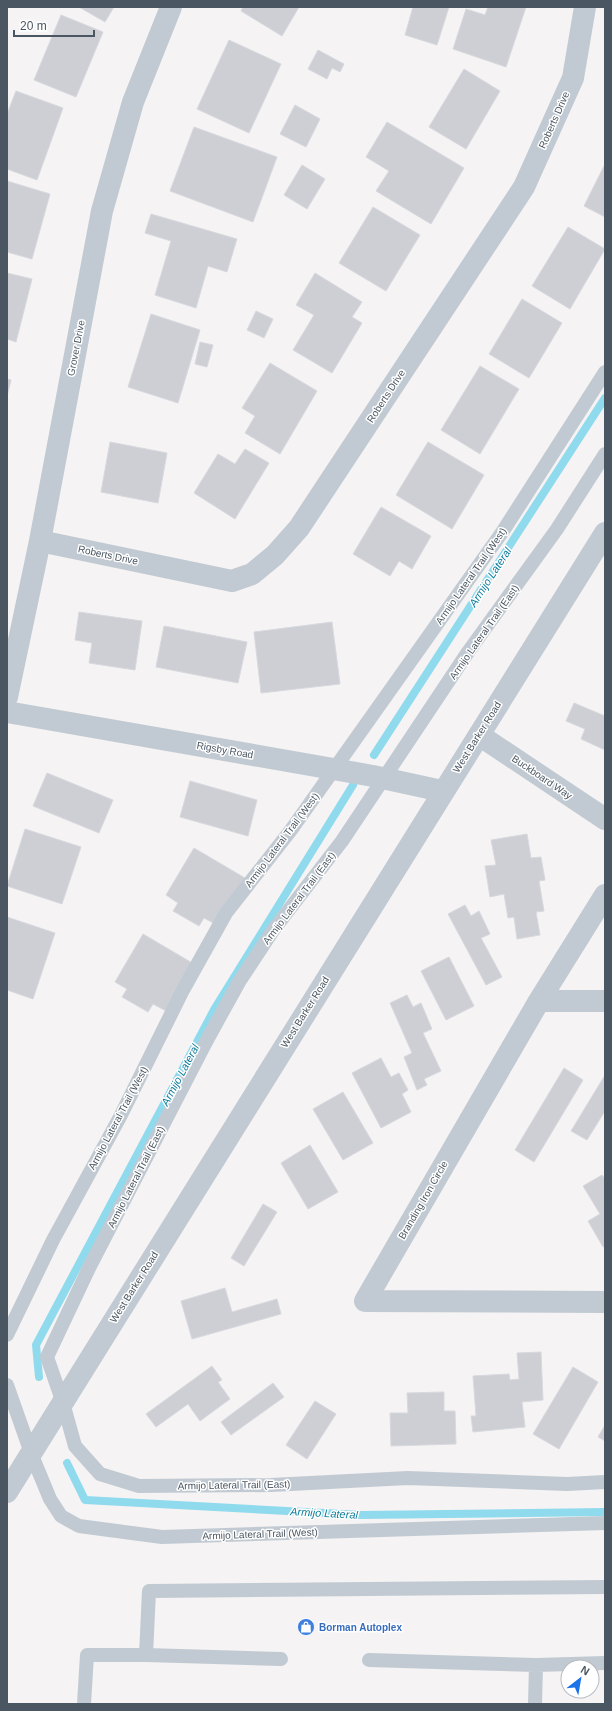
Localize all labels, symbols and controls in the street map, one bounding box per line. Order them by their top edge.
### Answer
scale bar [14,12,94,38]
text: 20 m [20,19,47,33]
street label: Roberts Drive [537,89,572,150]
street label: Grover Drive [65,319,87,377]
street label: Roberts Drive [365,367,407,425]
street label: Armijo Lateral Trail (West) [433,525,509,627]
street label: Roberts Drive [77,543,139,567]
water label: Armijo Lateral [466,545,514,609]
street label: Armijo Lateral Trail (East) [447,583,521,681]
street label: West Barker Road [451,700,503,774]
street label: Rigsby Road [196,740,254,760]
street label: Buckboard Way [510,753,574,801]
street label: Armijo Lateral Trail (West) [243,791,321,889]
street label: Armijo Lateral Trail (East) [261,850,337,946]
street label: West Barker Road [279,975,331,1049]
water label: Armijo Lateral [158,1042,201,1109]
street label: Armijo Lateral Trail (West) [86,1064,150,1172]
street label: Armijo Lateral Trail (East) [105,1124,167,1230]
street label: Branding Iron Circle [396,1159,450,1241]
street label: West Barker Road [108,1250,160,1324]
street label: Armijo Lateral Trail (East) [178,1479,290,1491]
water label: Armijo Lateral [289,1505,359,1521]
street label: Armijo Lateral Trail (West) [202,1526,318,1542]
shop icon: Borman Autoplex [296,1617,316,1637]
place label: Borman Autoplex [319,1622,402,1633]
north arrow [560,1659,600,1699]
text: N [579,1663,592,1678]

